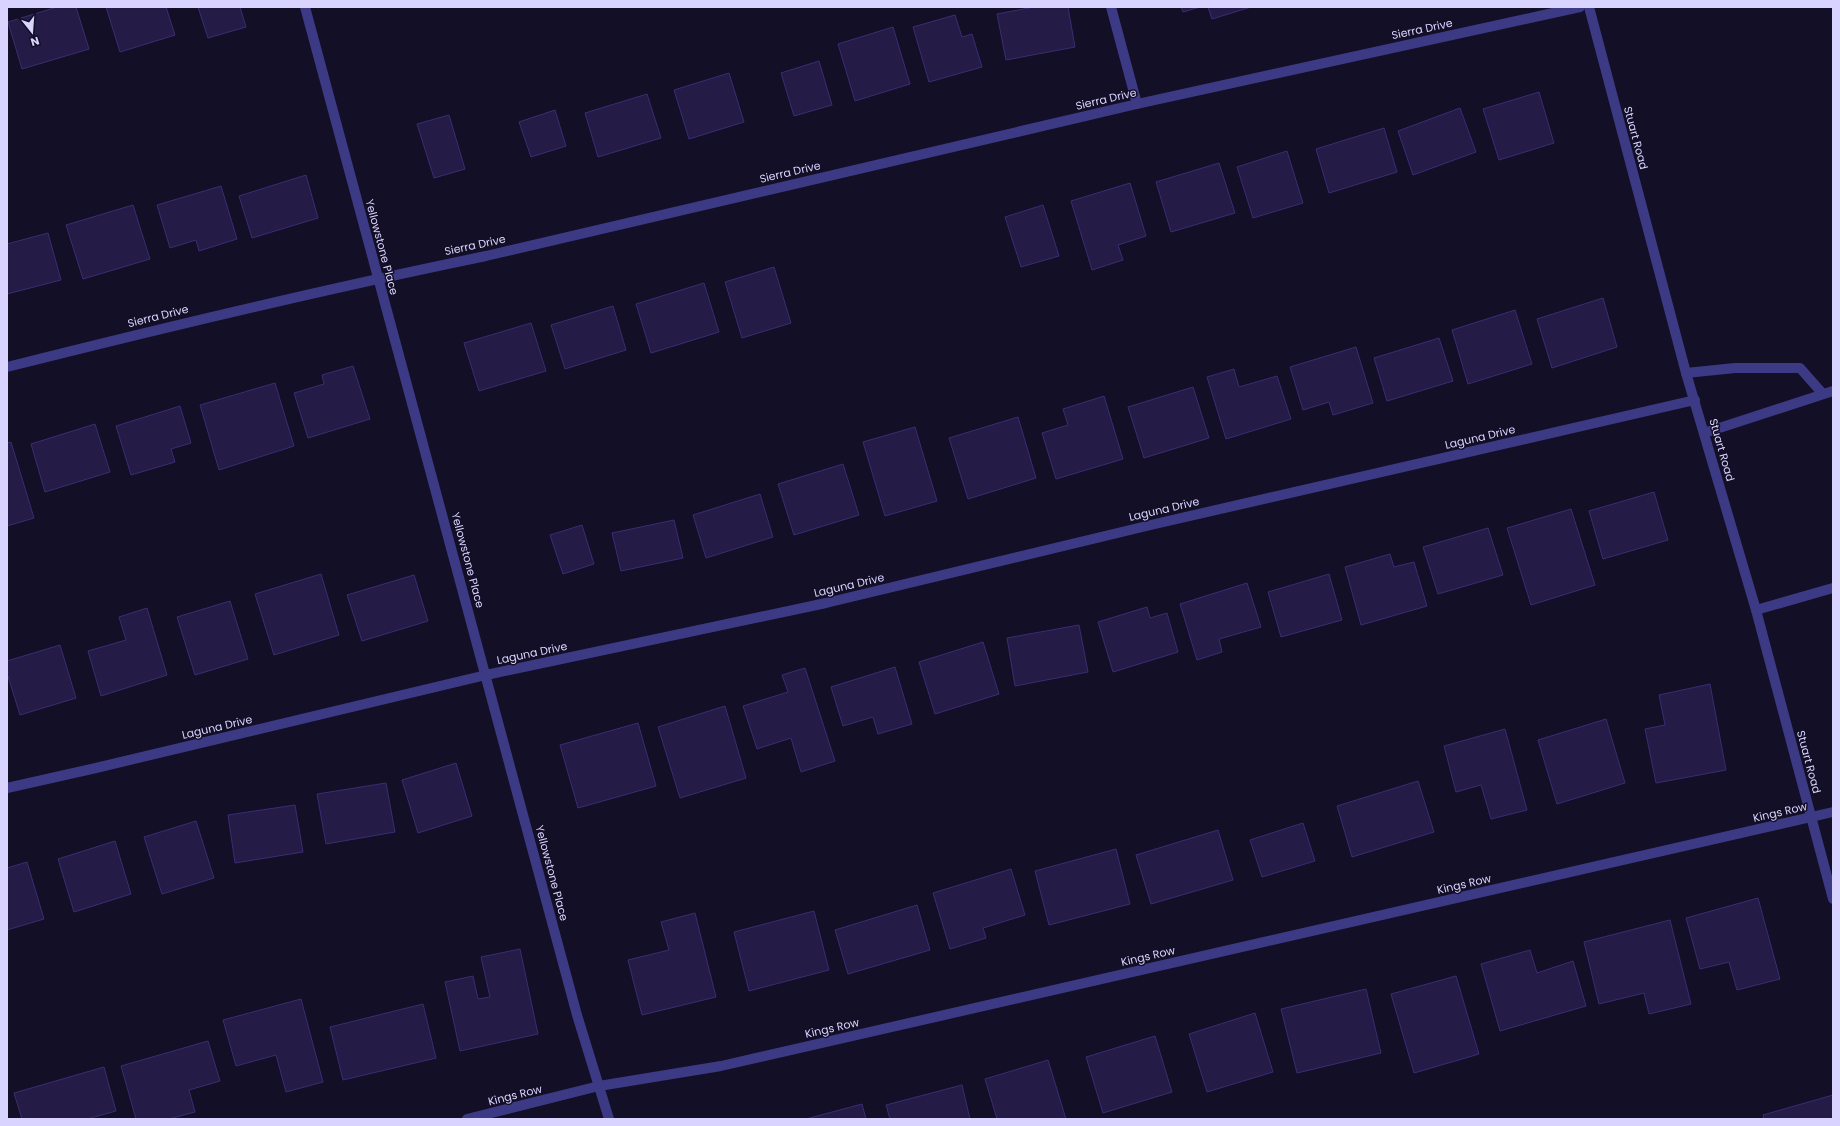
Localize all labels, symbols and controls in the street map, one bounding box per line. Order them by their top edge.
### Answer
north arrow [12,12,52,52]
street label: Sierra Drive [1390,15,1454,43]
text: N [29,33,41,50]
street label: Sierra Drive [1074,84,1138,114]
street label: Stuart Road [1620,105,1652,171]
street label: Sierra Drive [758,157,822,187]
street label: Yellowstone Place [362,197,402,297]
street label: Sierra Drive [443,231,507,259]
street label: Sierra Drive [126,301,190,331]
street label: Stuart Road [1705,417,1739,483]
street label: Laguna Drive [1443,421,1517,453]
street label: Laguna Drive [1127,493,1201,525]
street label: Yellowstone Place [448,510,488,610]
street label: Laguna Drive [812,569,886,601]
street label: Laguna Drive [495,638,569,668]
street label: Laguna Drive [180,711,254,743]
street label: Stuart Road [1793,729,1825,795]
street label: Kings Row [1751,798,1809,826]
street label: Yellowstone Place [532,823,572,923]
street label: Kings Row [1435,870,1493,898]
street label: Kings Row [1119,942,1177,970]
street label: Kings Row [803,1014,861,1042]
street label: Kings Row [486,1081,544,1109]

